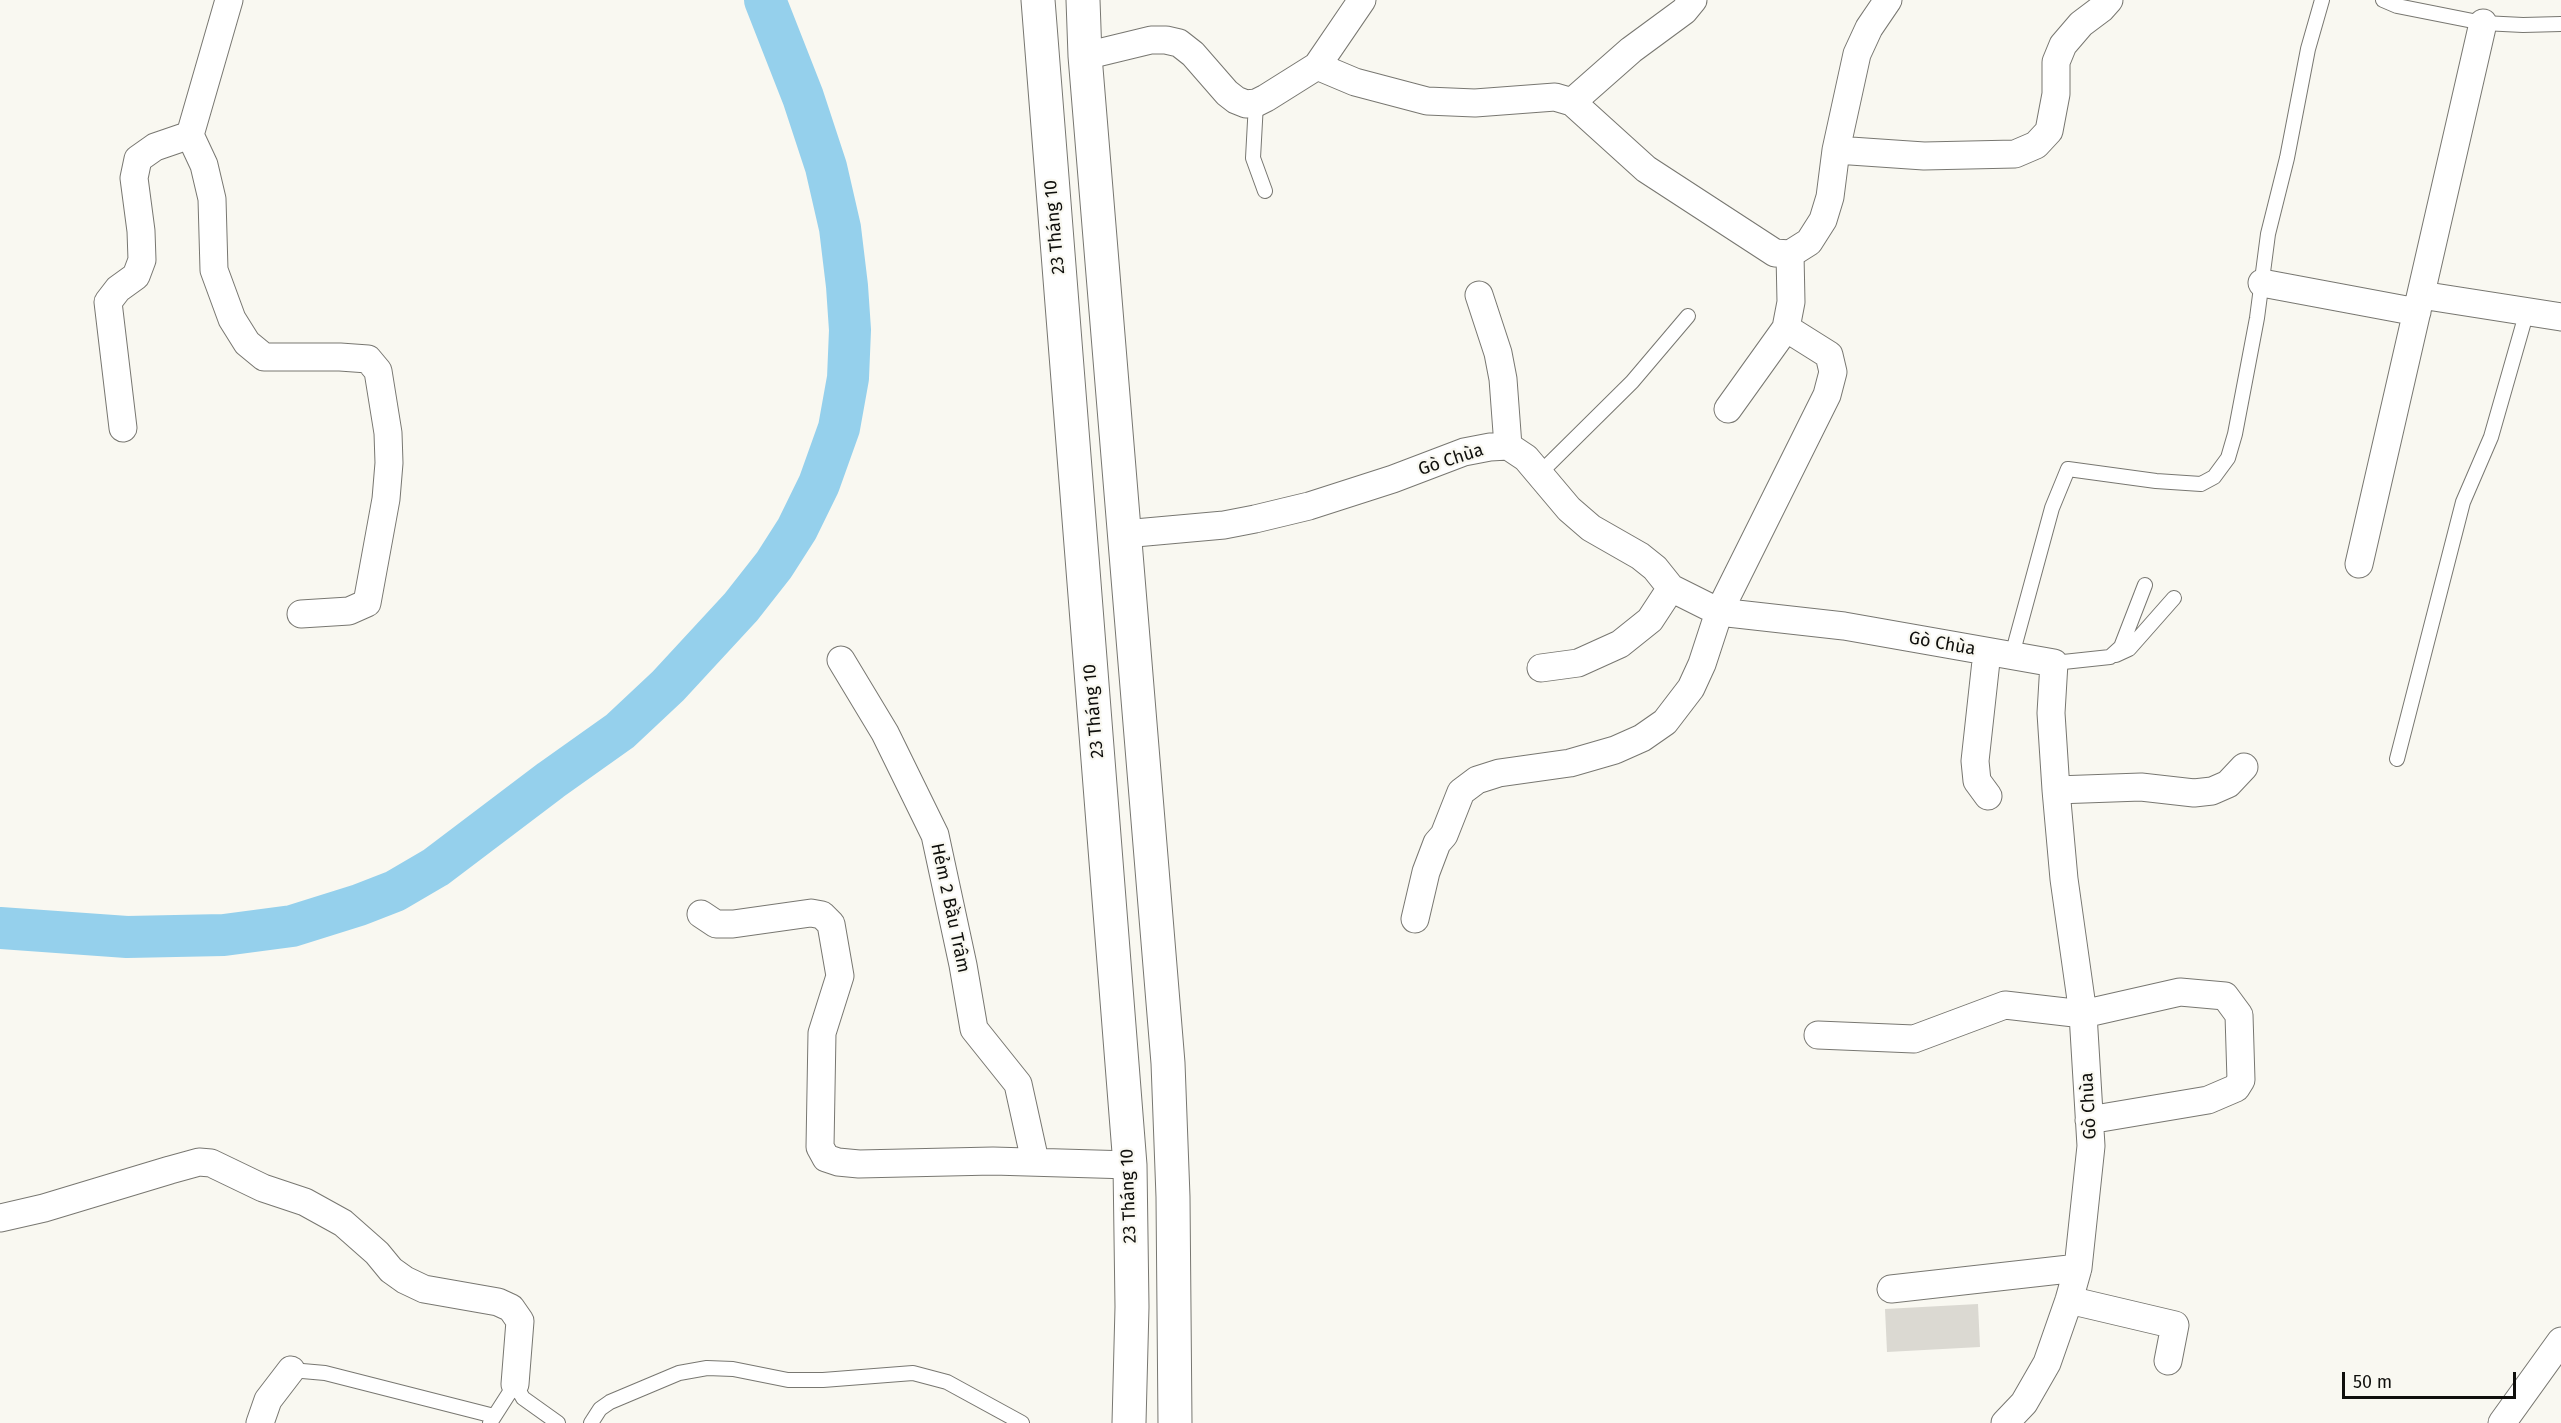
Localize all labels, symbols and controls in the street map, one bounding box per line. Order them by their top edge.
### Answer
street label: 23 Tháng 10 [1040,179,1070,275]
street label: Gò Chùa [1416,439,1486,481]
street label: Gò Chùa [1907,628,1977,660]
street label: 23 Tháng 10 [1079,663,1109,759]
street label: Hẻm 2 Bầu Trâm [926,841,974,975]
street label: Gò Chùa [2076,1072,2102,1140]
street label: 23 Tháng 10 [1117,1148,1141,1244]
scale bar [2345,1360,2519,1398]
text: 50 m [2353,1371,2392,1393]

